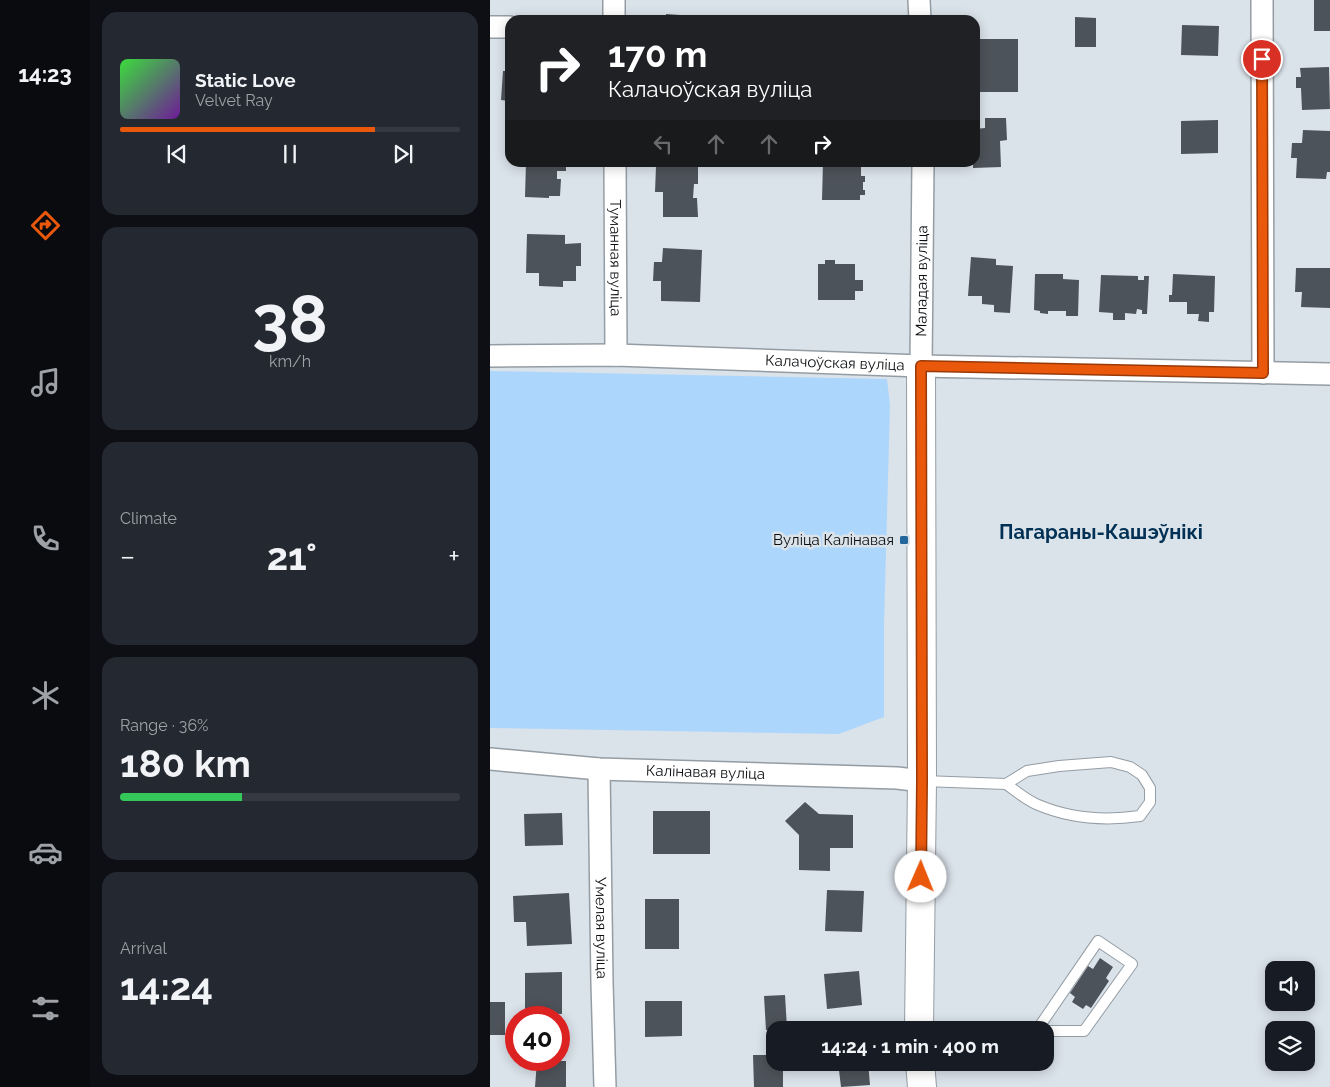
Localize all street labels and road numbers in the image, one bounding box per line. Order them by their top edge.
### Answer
street label: Туманная вуліца [606,199,625,317]
street label: Маладая вуліца [912,225,931,337]
street label: Калачоўская вуліца [765,351,905,374]
street label: Калінавая вуліца [646,761,765,783]
street label: Умелая вуліца [592,877,611,979]

